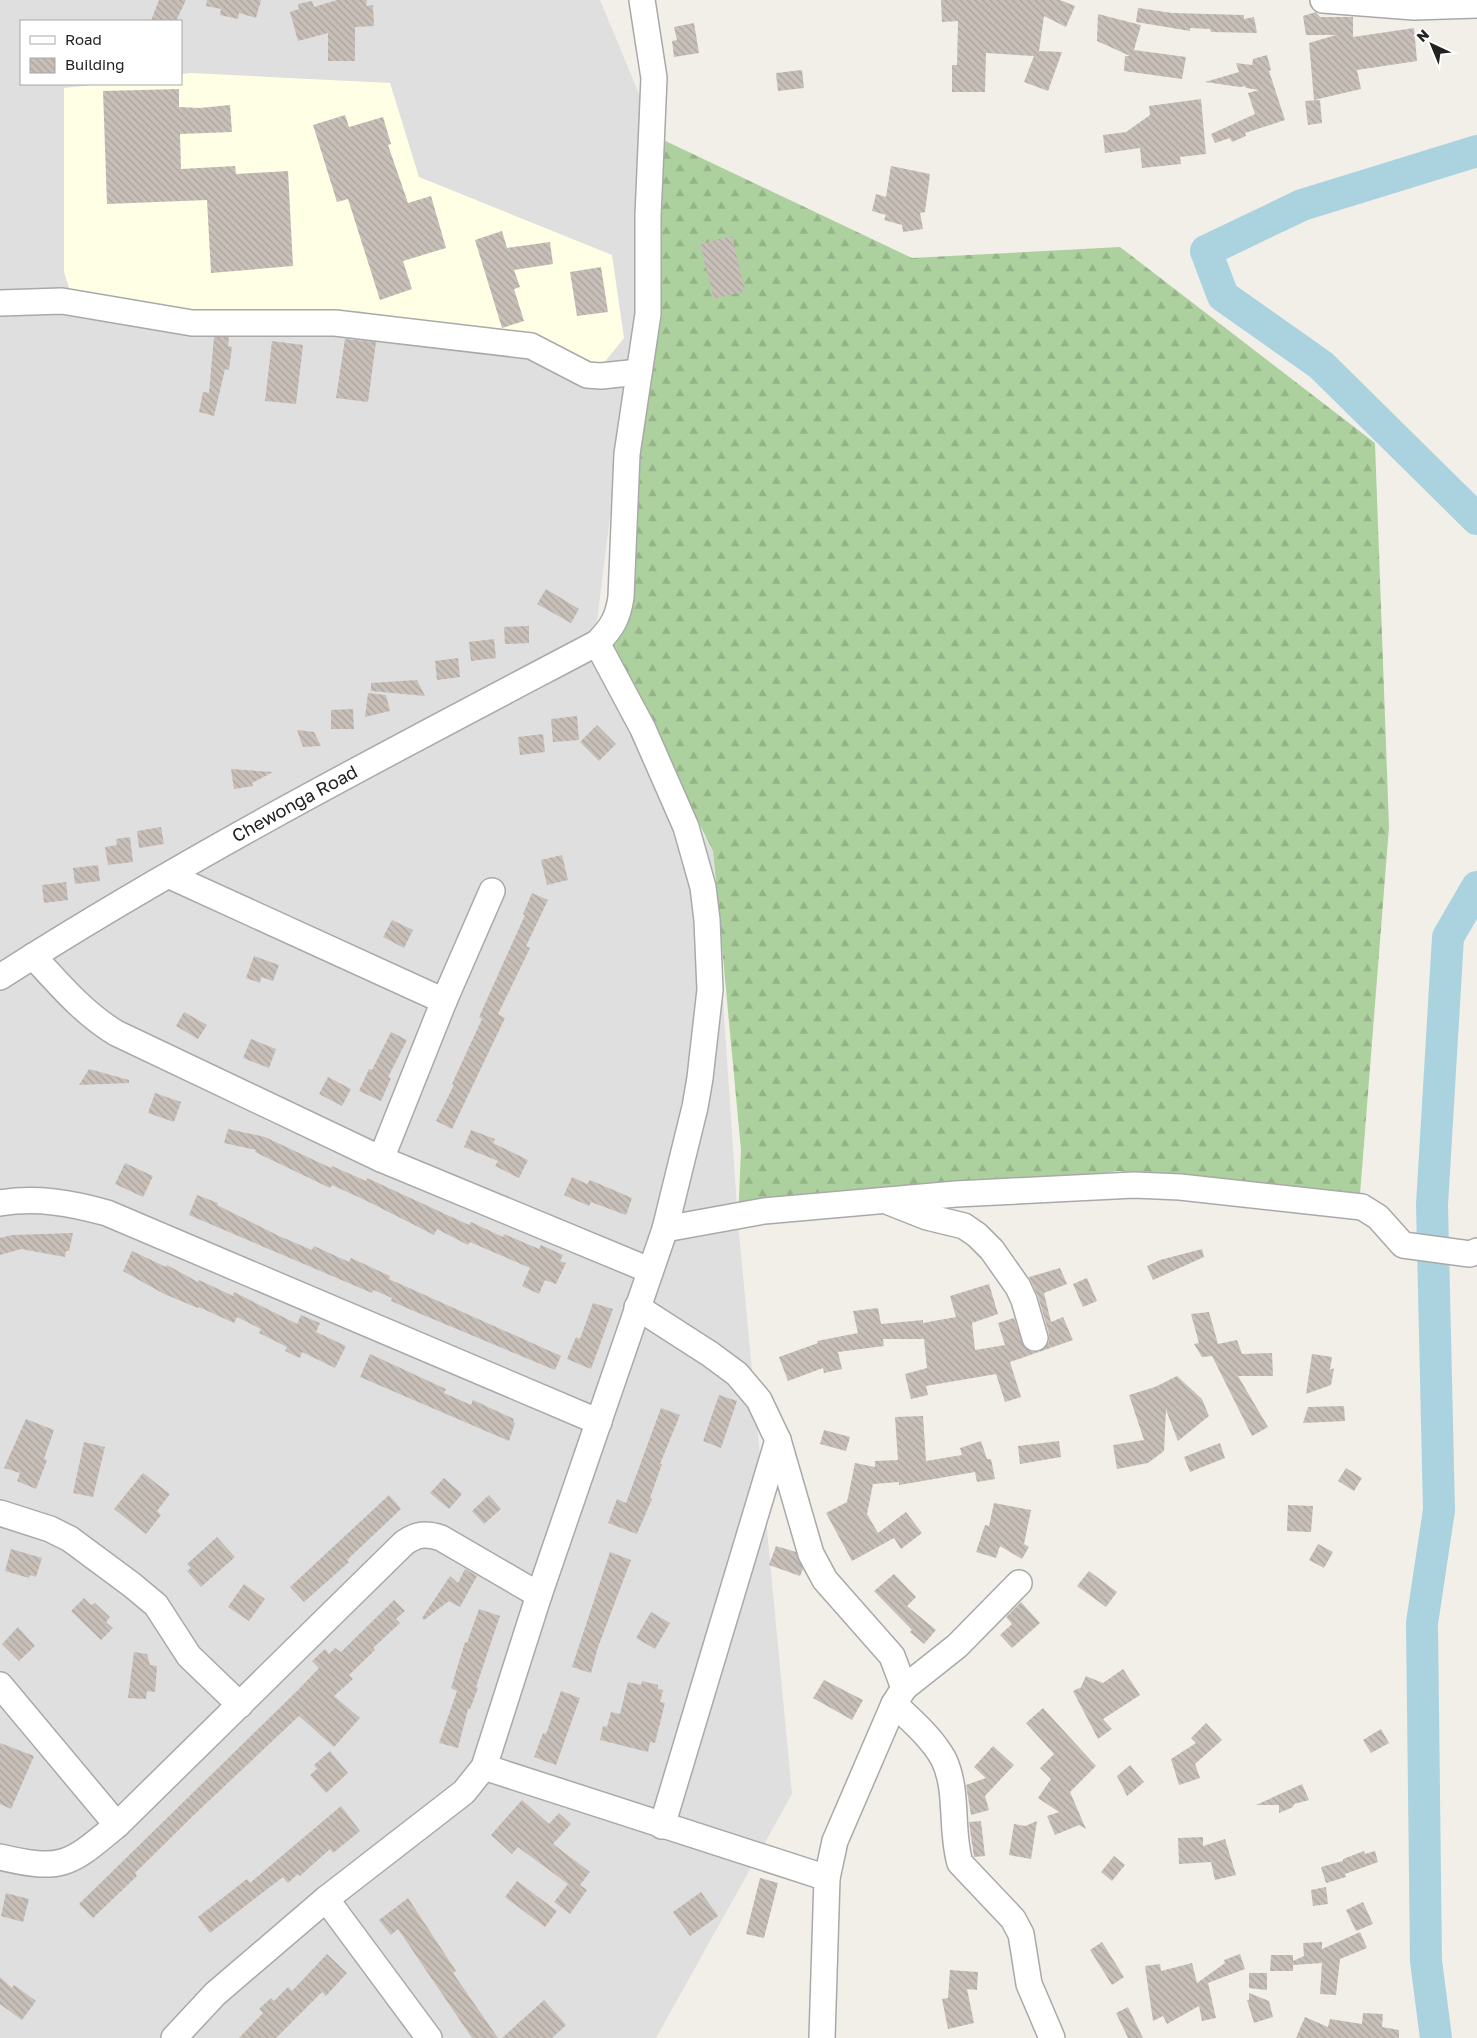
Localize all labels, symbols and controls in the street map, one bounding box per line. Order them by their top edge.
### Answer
legend [20,20,182,85]
north arrow [1407,20,1457,70]
text: N [1413,25,1432,45]
text: Road [65,30,102,48]
text: Building [65,55,125,73]
street label: Chewonga Road [228,760,361,846]

